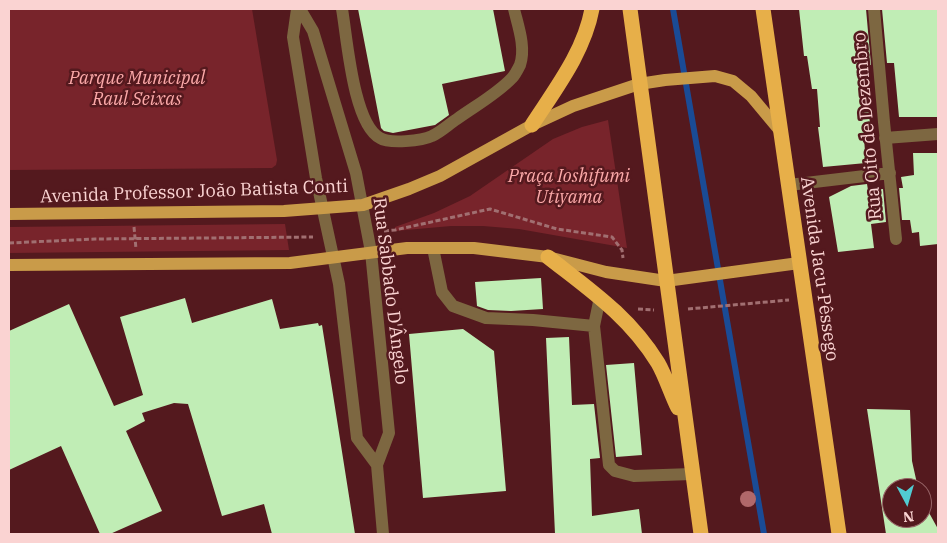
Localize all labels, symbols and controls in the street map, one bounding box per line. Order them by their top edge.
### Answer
street label: Rua Oito de Dezembro [849,31,887,221]
park label: Parque Municipal Raul Seixas [69,68,205,110]
park label: Praça Ioshifumi Utiyama [508,166,630,208]
street label: Avenida Jacu-Pêssego [795,175,843,363]
street label: Avenida Professor João Batista Conti [40,176,348,208]
street label: Rua Sabbado D'Ângelo [368,196,412,386]
north arrow [882,478,932,528]
text: N [902,507,915,526]

